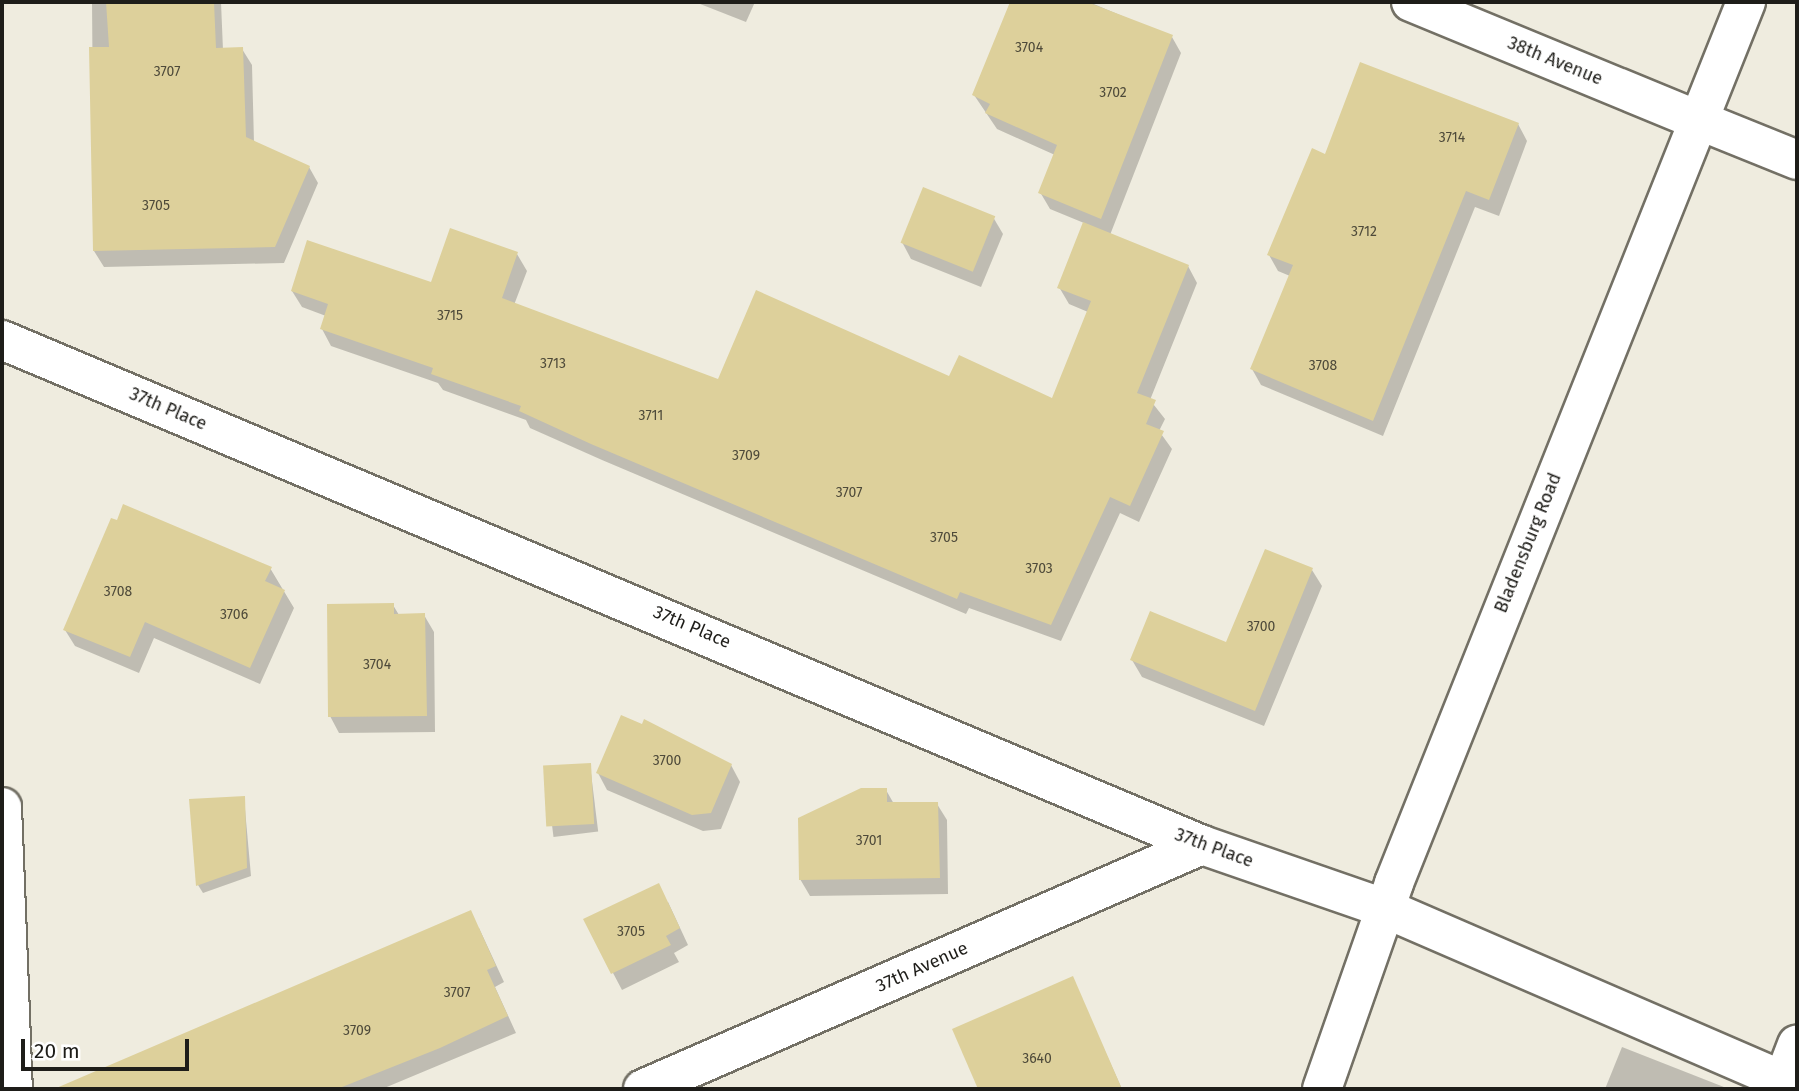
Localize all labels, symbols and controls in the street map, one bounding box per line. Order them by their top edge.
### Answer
street label: 38th Avenue [1504,32,1606,90]
house number: 3704 [1015,40,1043,56]
house number: 3707 [154,64,180,80]
house number: 3702 [1099,85,1127,101]
house number: 3714 [1439,130,1465,146]
house number: 3705 [142,198,170,214]
house number: 3712 [1351,224,1377,240]
house number: 3715 [437,308,463,324]
house number: 3713 [540,356,566,372]
house number: 3708 [1309,358,1337,374]
street label: 37th Place [126,383,210,435]
house number: 3711 [639,408,663,424]
house number: 3709 [732,448,760,464]
street label: Bladensburg Road [1490,470,1566,616]
house number: 3707 [836,485,862,501]
house number: 3705 [930,530,958,546]
house number: 3703 [1025,561,1053,577]
house number: 3708 [104,584,132,600]
street label: 37th Place [650,601,734,653]
house number: 3706 [220,607,248,623]
house number: 3700 [1247,619,1275,635]
house number: 3704 [363,657,391,673]
house number: 3700 [653,753,681,769]
street label: 37th Place [1172,824,1256,872]
house number: 3701 [856,833,882,849]
house number: 3705 [617,924,645,940]
street label: 37th Avenue [873,937,971,997]
house number: 3707 [444,985,470,1001]
house number: 3709 [343,1023,371,1039]
scale bar [24,1024,192,1068]
text: 20 m [34,1038,80,1064]
house number: 3640 [1022,1051,1052,1067]

